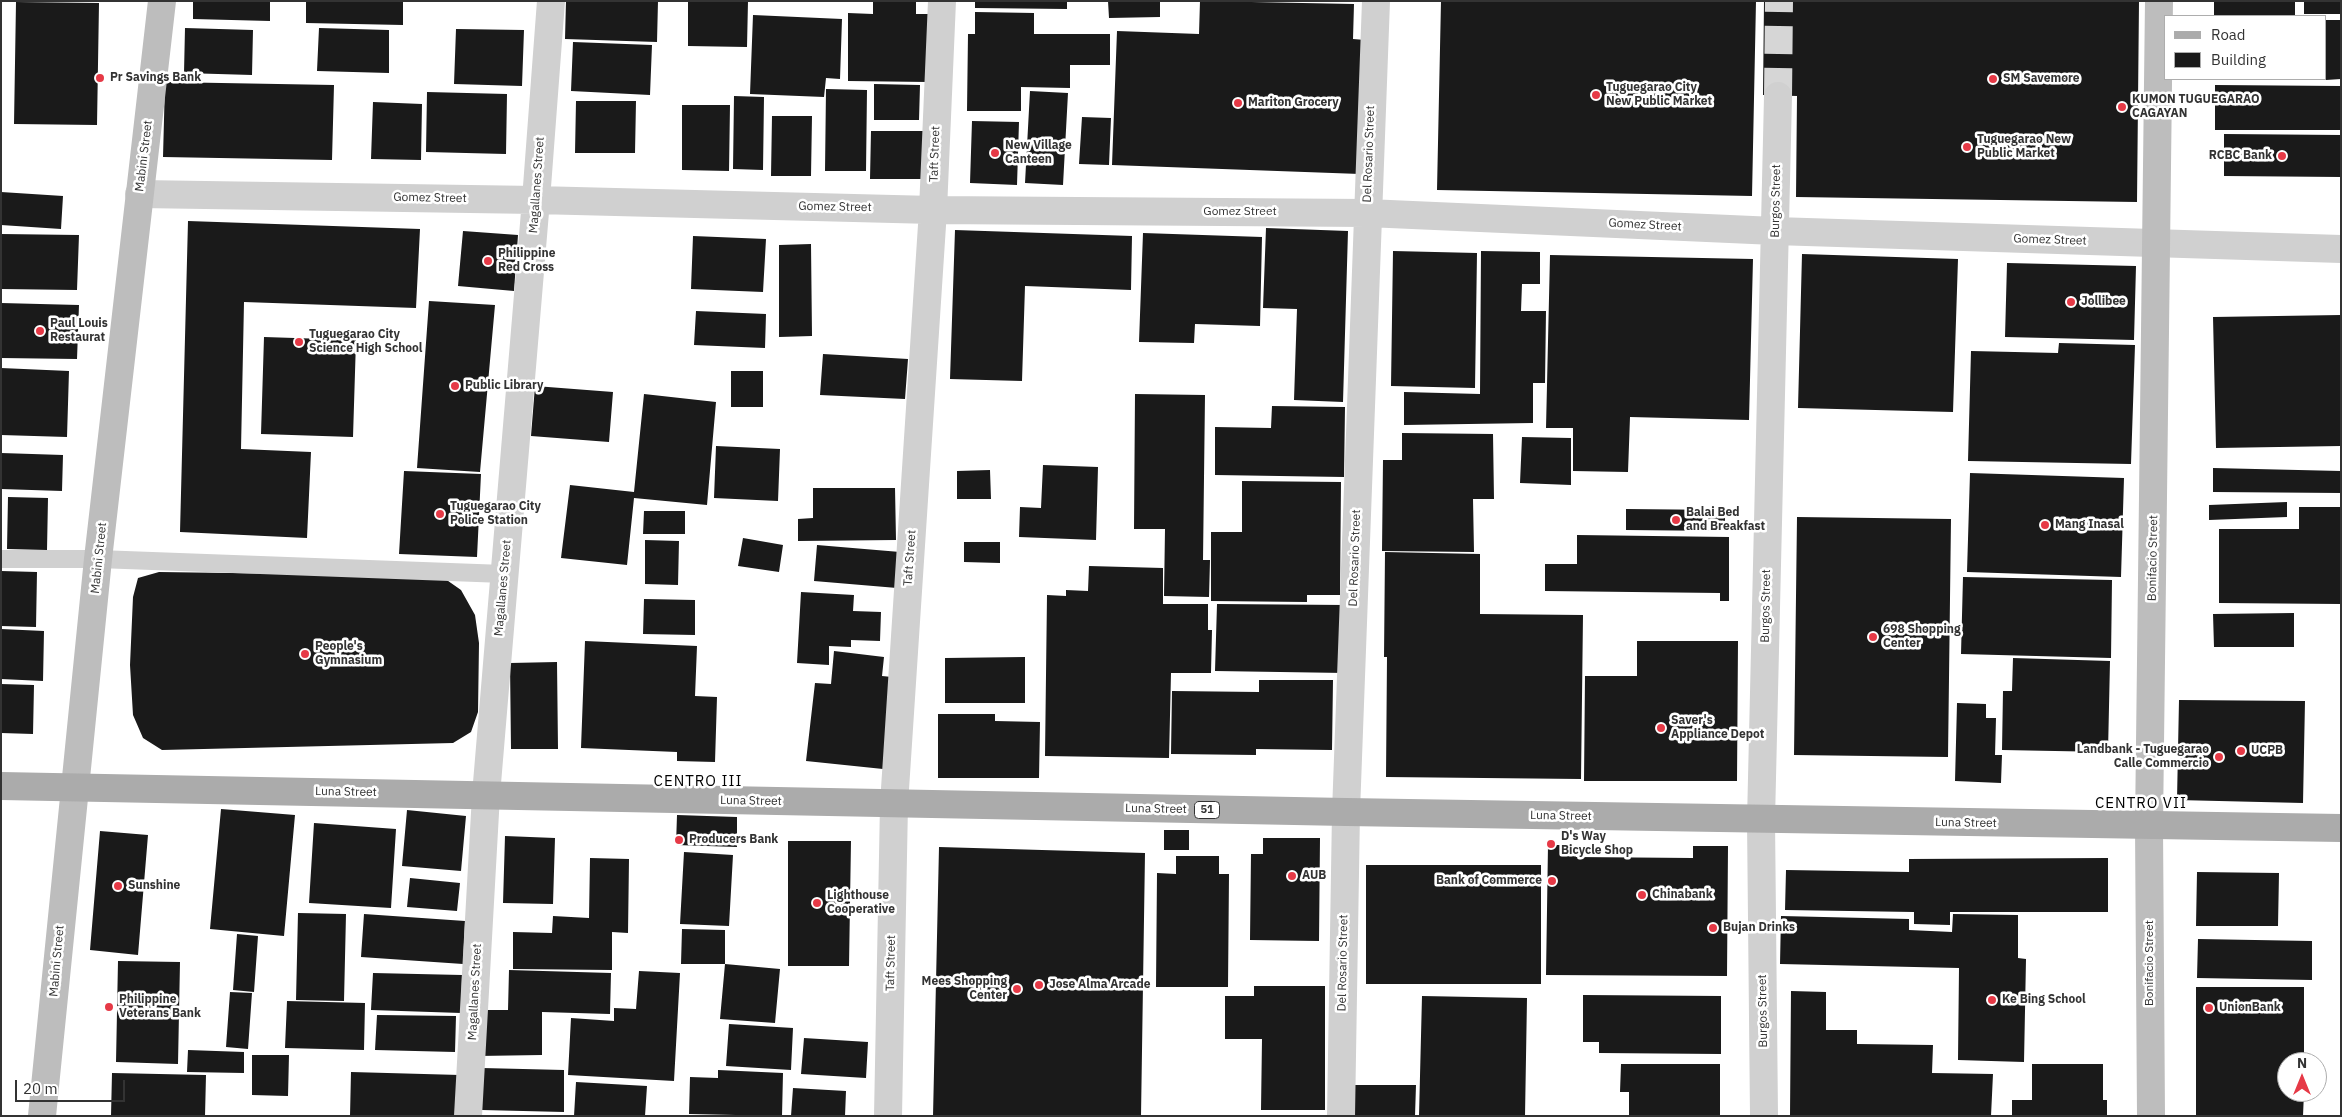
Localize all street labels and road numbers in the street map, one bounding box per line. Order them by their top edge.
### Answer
street label: Del Rosario Street [1360,105,1378,203]
street label: Mabini Street [132,120,156,192]
street label: Taft Street [927,126,943,182]
street label: Magallanes Street [526,136,548,234]
street label: Burgos Street [1768,164,1784,238]
street label: Gomez Street [393,190,467,206]
street label: Gomez Street [798,199,872,215]
street label: Gomez Street [1203,205,1277,219]
street label: Gomez Street [1608,216,1682,234]
street label: Gomez Street [2013,232,2087,248]
street label: Del Rosario Street [1346,509,1364,607]
street label: Bonifacio Street [2145,515,2161,601]
street label: Mabini Street [88,522,110,594]
street label: Taft Street [901,529,919,587]
street label: Magallanes Street [492,539,514,637]
street label: Burgos Street [1758,569,1774,643]
street label: Luna Street [315,784,377,800]
street label: Luna Street [720,793,782,809]
street label: Luna Street [1125,801,1187,817]
road number: 51 [1194,802,1220,818]
street label: Luna Street [1530,808,1592,824]
street label: Luna Street [1935,815,1997,831]
street label: Del Rosario Street [1335,914,1351,1012]
street label: Bonifacio Street [2143,920,2157,1006]
street label: Mabini Street [47,925,67,997]
street label: Taft Street [883,935,899,991]
street label: Magallanes Street [465,943,485,1041]
street label: Burgos Street [1755,974,1771,1048]

